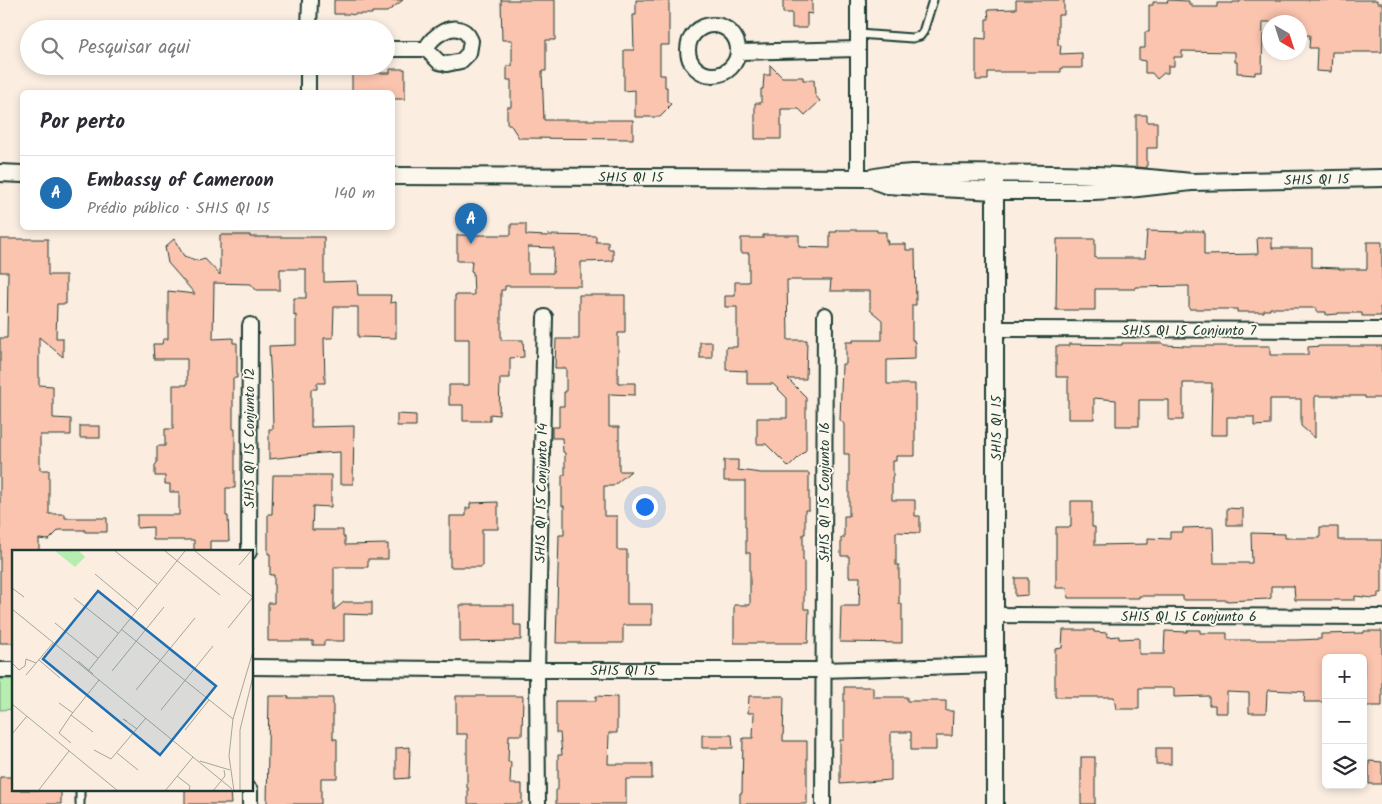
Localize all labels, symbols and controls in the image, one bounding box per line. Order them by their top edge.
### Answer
north arrow [1262,15,1307,60]
search box [20,20,395,75]
text: Pesquisar aqui [78,33,190,63]
icon: search [38,34,66,62]
text: Por perto [40,106,125,139]
text: Embassy of Cameroon [87,166,274,196]
street label: SHIS QI 15 [598,167,665,189]
street label: SHIS QI 15 [1284,169,1351,192]
text: A [51,181,61,206]
text: 140 m [334,181,375,206]
text: Prédio público · SHIS QI 15 [87,196,270,221]
pin: A [455,203,487,244]
street label: SHIS QI 15 Conjunto 7 [1122,320,1257,342]
street label: SHIS QI 15 Conjunto 12 [239,368,261,508]
street label: SHIS QI 15 [986,394,1008,461]
street label: SHIS QI 15 Conjunto 16 [814,422,836,562]
street label: SHIS QI 15 Conjunto 14 [530,423,554,563]
your location [632,494,658,520]
inset map [12,550,254,792]
street label: SHIS QI 15 Conjunto 6 [1121,606,1257,628]
map controls [1322,654,1367,789]
button: + [1322,654,1367,699]
street label: SHIS QI 15 [590,660,657,682]
button: − [1322,699,1367,744]
button: layers [1322,744,1367,789]

